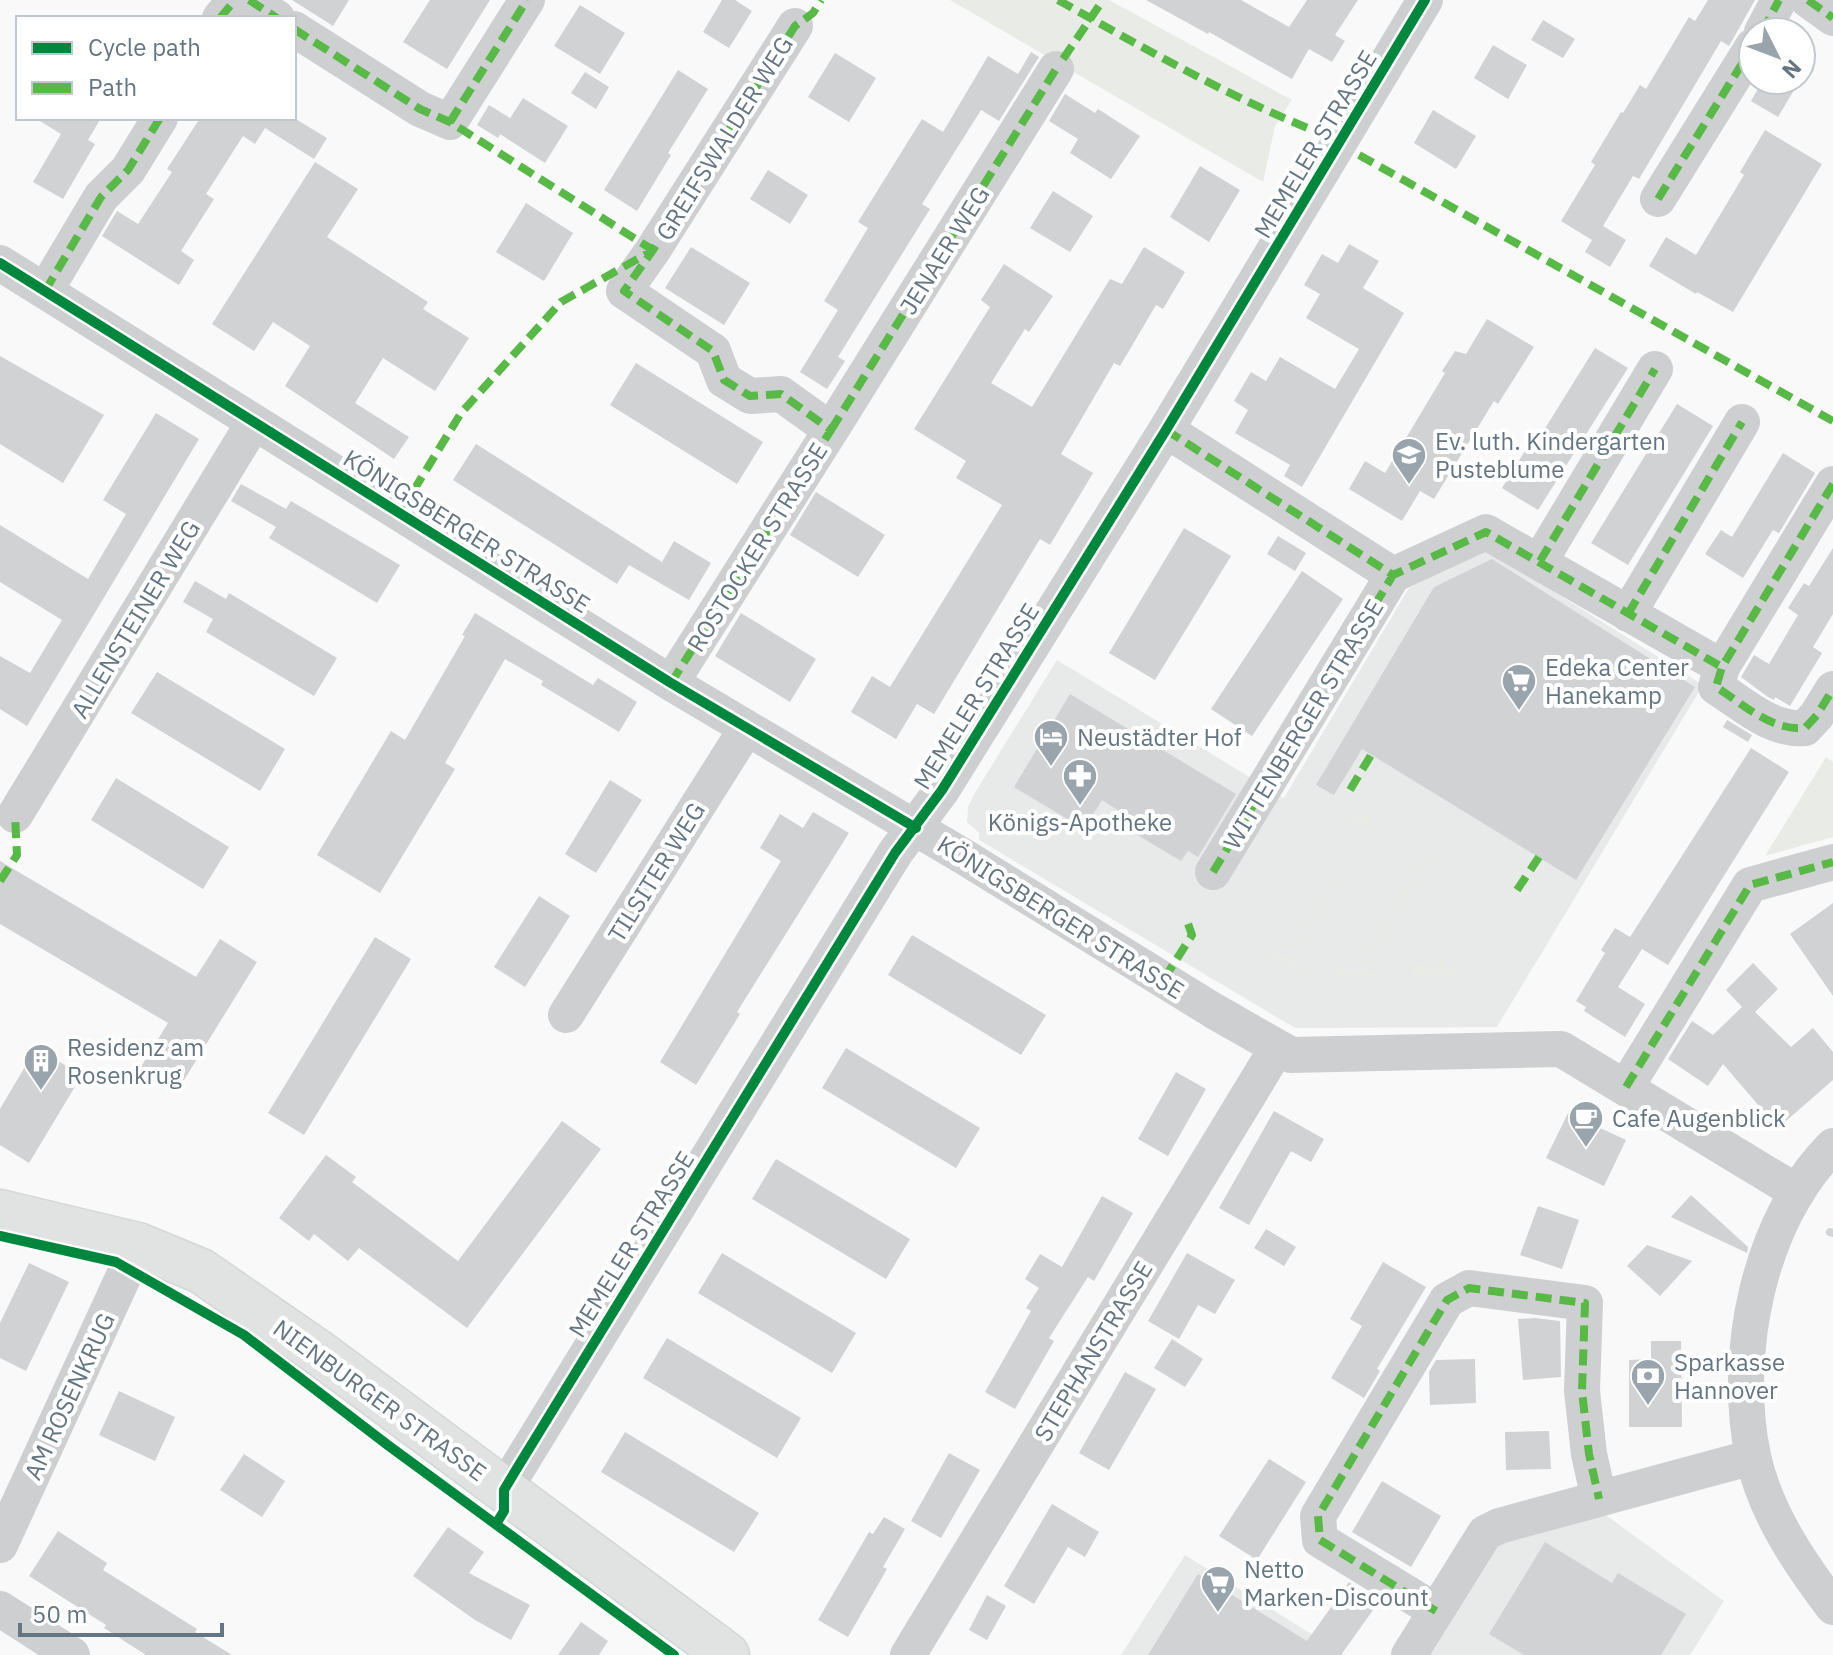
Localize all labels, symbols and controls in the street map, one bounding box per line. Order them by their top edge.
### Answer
legend [16,16,296,120]
north arrow [1737,16,1817,96]
street label: GREIFSWALDER WEG [648,30,800,246]
text: Cycle path [88,31,201,63]
street label: MEMELER STRASSE [1246,44,1384,244]
text: N [1776,54,1808,85]
text: Path [88,71,137,103]
street label: JENAER WEG [892,180,996,320]
place label: Ev. luth. Kindergarten Pusteblume [1435,425,1666,485]
street label: ROSTOCKER STRASSE [680,436,834,658]
school or university icon: Ev. luth. Kindergarten Pusteblume [1390,436,1428,486]
street label: KÖNIGSBERGER STRASSE [338,442,596,620]
street label: ALLENSTEINER WEG [63,514,207,724]
street label: WITTENBERGER STRASSE [1216,593,1390,855]
street label: MEMELER STRASSE [906,597,1046,795]
place label: Edeka Center Hanekamp [1545,651,1689,711]
supermarket icon: Edeka Center Hanekamp [1500,662,1538,712]
hotel icon: Neustädter Hof [1032,718,1070,768]
place label: Neustädter Hof [1077,721,1242,753]
pharmacy icon: Königs-Apotheke [1061,757,1099,807]
street label: TILSITER WEG [600,796,712,948]
place label: Königs-Apotheke [988,806,1172,838]
street label: KÖNIGSBERGER STRASSE [932,828,1190,1006]
place label: Residenz am Rosenkrug [67,1031,204,1091]
building icon: Residenz am Rosenkrug [22,1042,60,1092]
cafe icon: Cafe Augenblick [1567,1099,1605,1149]
place label: Cafe Augenblick [1612,1102,1786,1134]
street label: MEMELER STRASSE [561,1145,701,1343]
street label: STEPHANSTRASSE [1027,1255,1159,1447]
street label: AM ROSENKRUG [16,1307,122,1485]
street label: NIENBURGER STRASSE [267,1312,493,1488]
place label: Sparkasse Hannover [1674,1346,1785,1406]
bank icon: Sparkasse Hannover [1629,1357,1667,1407]
place label: Netto Marken-Discount [1244,1553,1429,1613]
supermarket icon: Netto Marken-Discount [1199,1564,1237,1614]
scale bar [20,1587,222,1637]
text: 50 m [32,1598,87,1630]

